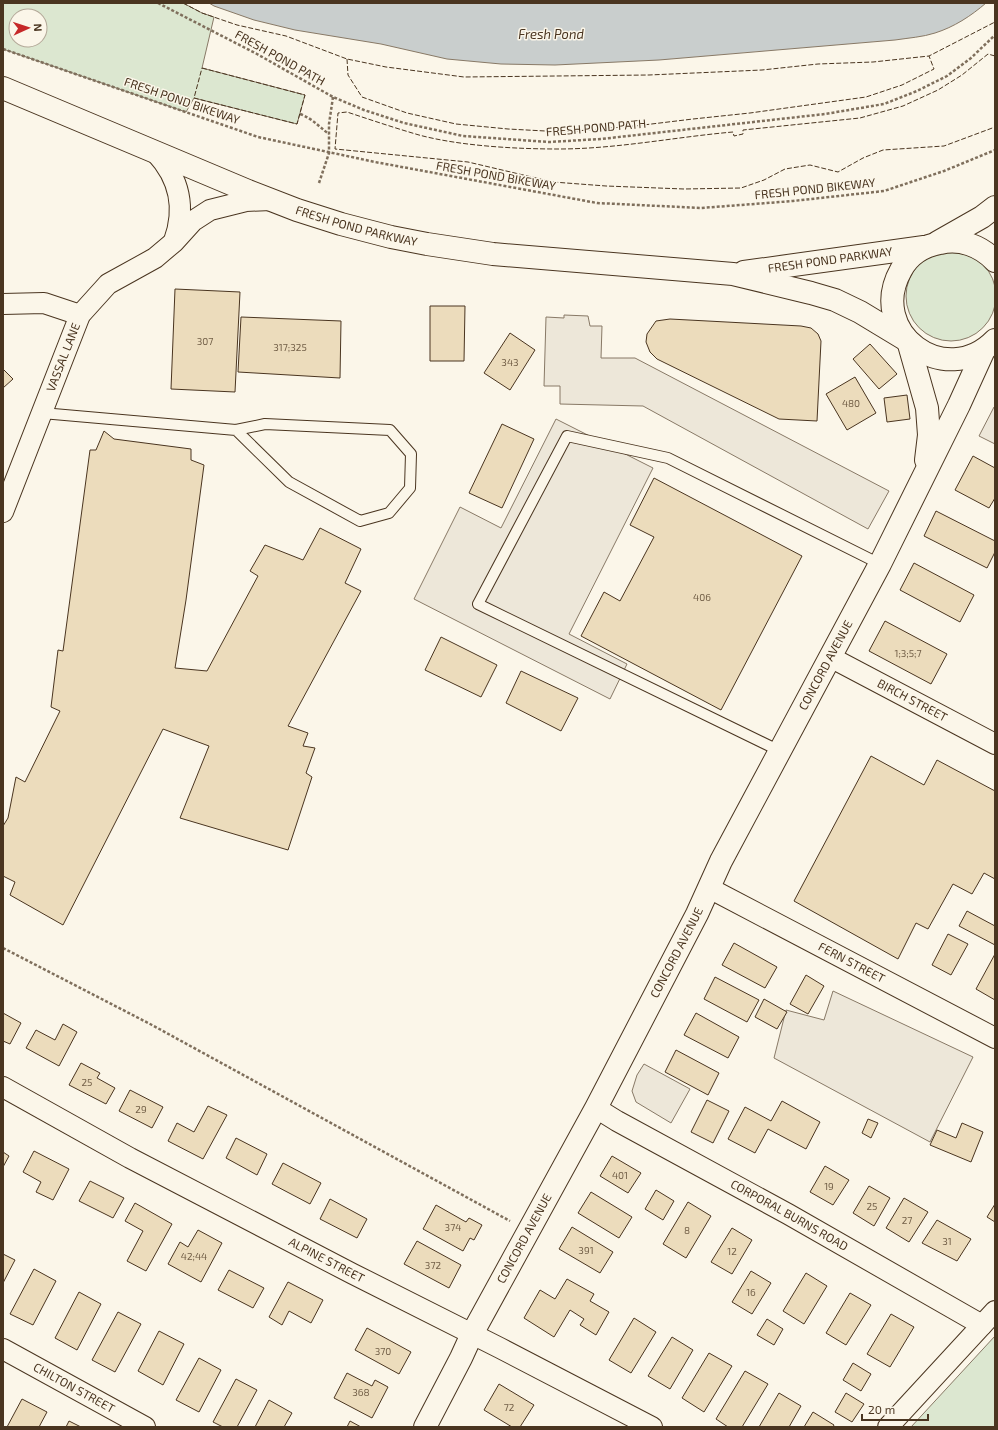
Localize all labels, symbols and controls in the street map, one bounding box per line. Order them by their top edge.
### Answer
north arrow [8,8,48,48]
text: N [32,23,45,32]
water label: Fresh Pond [518,26,584,42]
street label: FRESH POND PATH [233,27,328,88]
street label: FRESH POND BIKEWAY [123,74,242,126]
street label: FRESH POND PATH [545,116,647,138]
street label: FRESH POND BIKEWAY [435,158,557,192]
street label: FRESH POND BIKEWAY [754,175,876,201]
street label: FRESH POND PARKWAY [294,202,419,248]
street label: FRESH POND PARKWAY [767,243,893,275]
street label: VASSAL LANE [43,320,82,393]
house number: 307 [197,335,213,347]
house number: 317;325 [273,341,307,353]
house number: 343 [501,356,519,368]
house number: 480 [842,397,860,409]
house number: 406 [693,591,711,603]
street label: CONCORD AVENUE [795,617,855,712]
house number: 1;3;5;7 [894,647,922,659]
street label: BIRCH STREET [875,675,950,724]
street label: CONCORD AVENUE [647,905,705,1000]
street label: FERN STREET [816,939,888,985]
house number: 25 [82,1076,92,1088]
house number: 29 [135,1103,147,1115]
house number: 401 [612,1169,628,1181]
street label: CORPORAL BURNS ROAD [728,1176,851,1253]
house number: 19 [824,1180,834,1192]
street label: CONCORD AVENUE [493,1191,554,1285]
house number: 25 [867,1200,877,1212]
house number: 27 [902,1214,912,1226]
house number: 374 [445,1221,461,1233]
house number: 8 [684,1224,690,1236]
street label: ALPINE STREET [287,1234,367,1285]
house number: 31 [942,1235,952,1247]
house number: 391 [578,1244,594,1256]
house number: 12 [727,1245,737,1257]
house number: 42;44 [181,1250,207,1262]
house number: 372 [425,1259,442,1271]
house number: 16 [746,1286,756,1298]
house number: 370 [375,1345,391,1357]
street label: CHILTON STREET [31,1359,118,1415]
house number: 368 [352,1386,370,1398]
scale bar [862,1396,928,1422]
house number: 72 [504,1401,515,1413]
text: 20 m [868,1402,895,1416]

